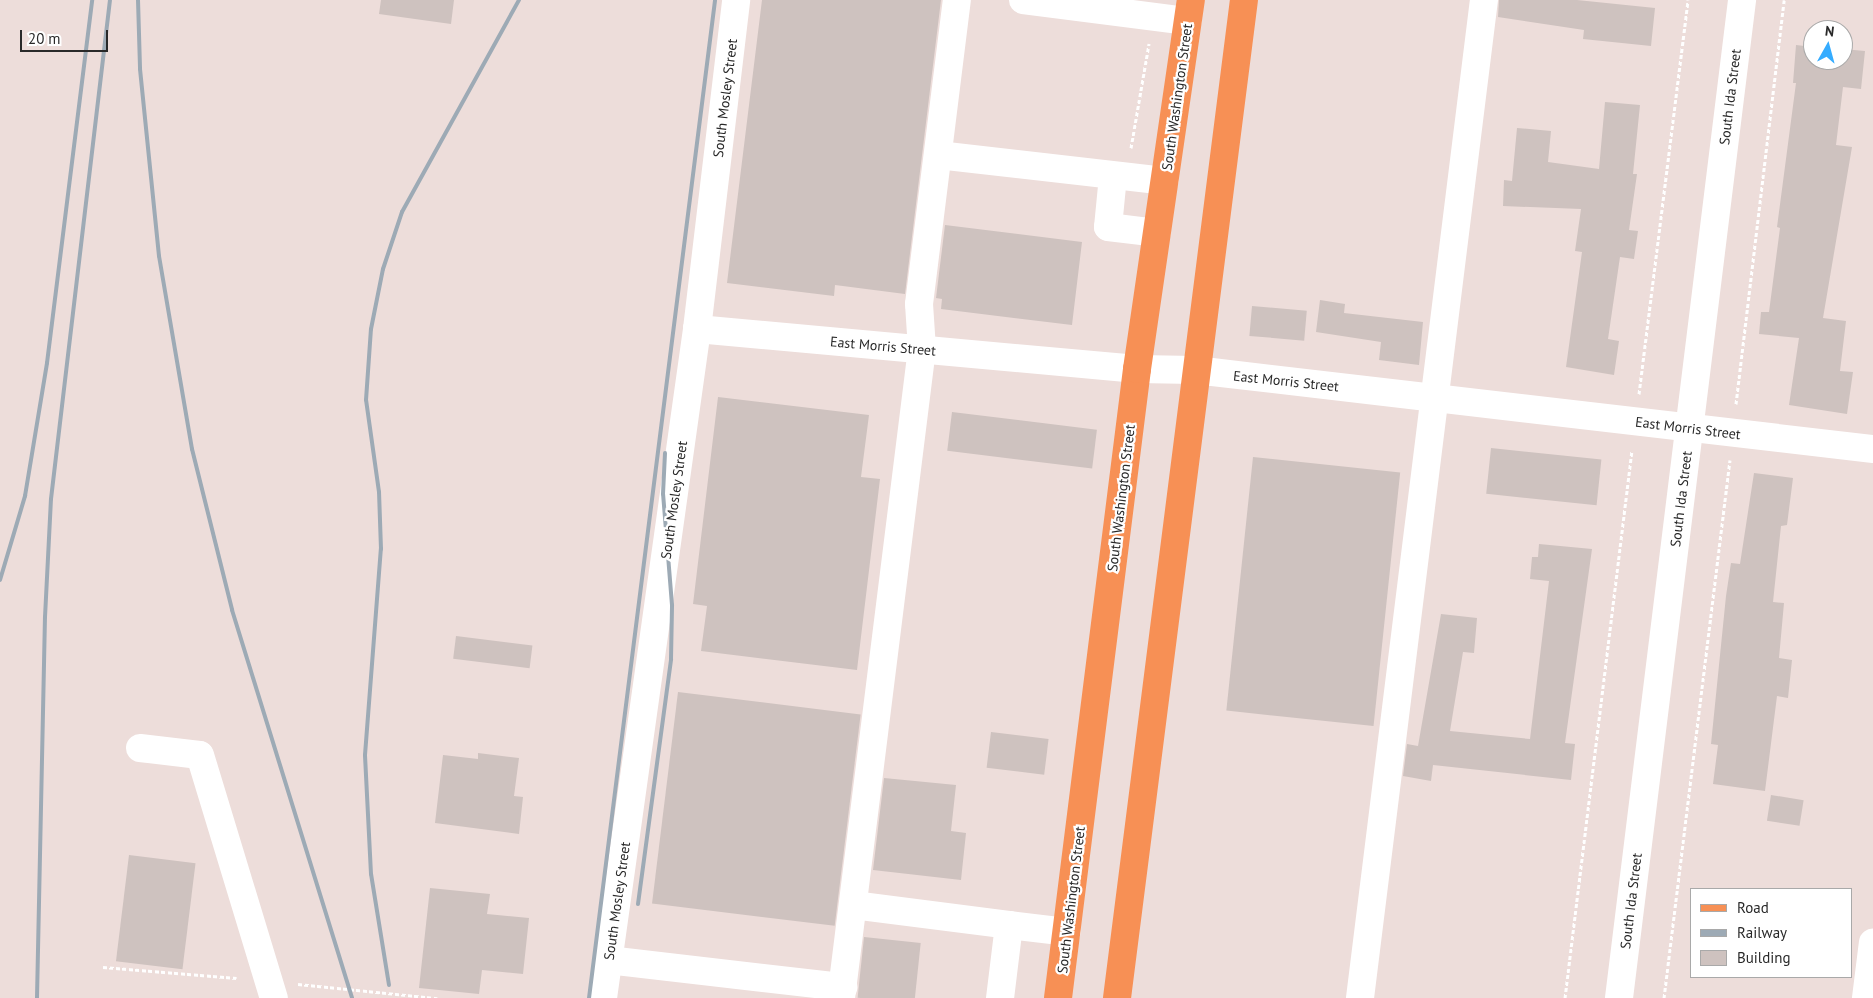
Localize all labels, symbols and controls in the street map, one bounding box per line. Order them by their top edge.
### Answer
scale bar [22,20,110,52]
north arrow [1803,20,1853,70]
street label: South Washington Street [1158,22,1196,172]
text: N [1824,22,1835,41]
text: 20 m [28,29,61,48]
street label: South Mosley Street [709,37,741,159]
street label: South Ida Street [1716,48,1744,146]
street label: East Morris Street [829,333,937,359]
street label: East Morris Street [1232,367,1340,395]
street label: East Morris Street [1634,413,1742,443]
street label: South Washington Street [1104,423,1138,573]
street label: South Mosley Street [657,439,691,561]
street label: South Ida Street [1667,450,1695,548]
street label: South Washington Street [1054,825,1088,975]
street label: South Mosley Street [600,840,634,962]
street label: South Ida Street [1617,852,1645,950]
legend [1690,888,1853,978]
text: Road [1737,898,1769,917]
text: Railway [1737,923,1787,942]
text: Building [1737,948,1791,967]

